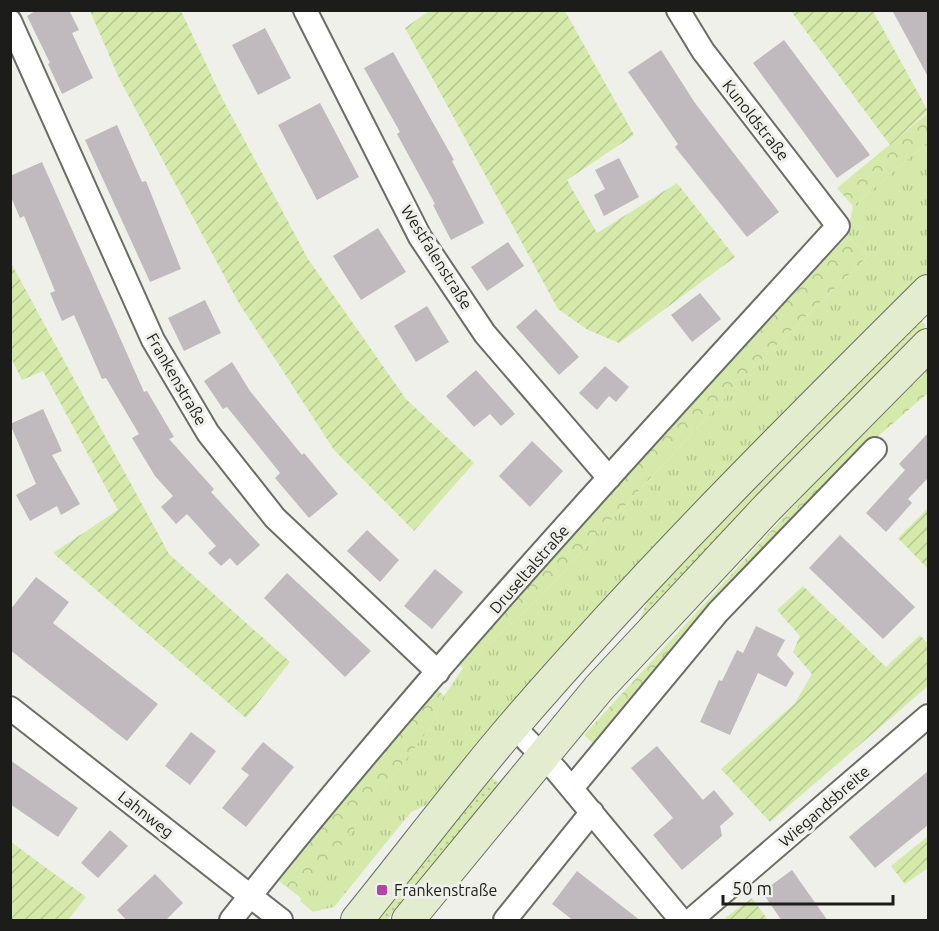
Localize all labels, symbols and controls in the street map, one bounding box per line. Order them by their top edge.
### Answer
street label: Kunoldstraße [719,76,793,164]
street label: Westfalenstraße [398,202,476,312]
street label: Frankenstraße [143,330,211,428]
street label: Druseltalstraße [486,521,572,617]
street label: Wiegandsbreite [775,762,873,850]
street label: Lahnweg [115,787,177,841]
scale bar [723,868,892,906]
text: 50 m [732,878,772,898]
place label: Frankenstraße [394,881,497,899]
marker: Frankenstraße [375,883,389,897]

